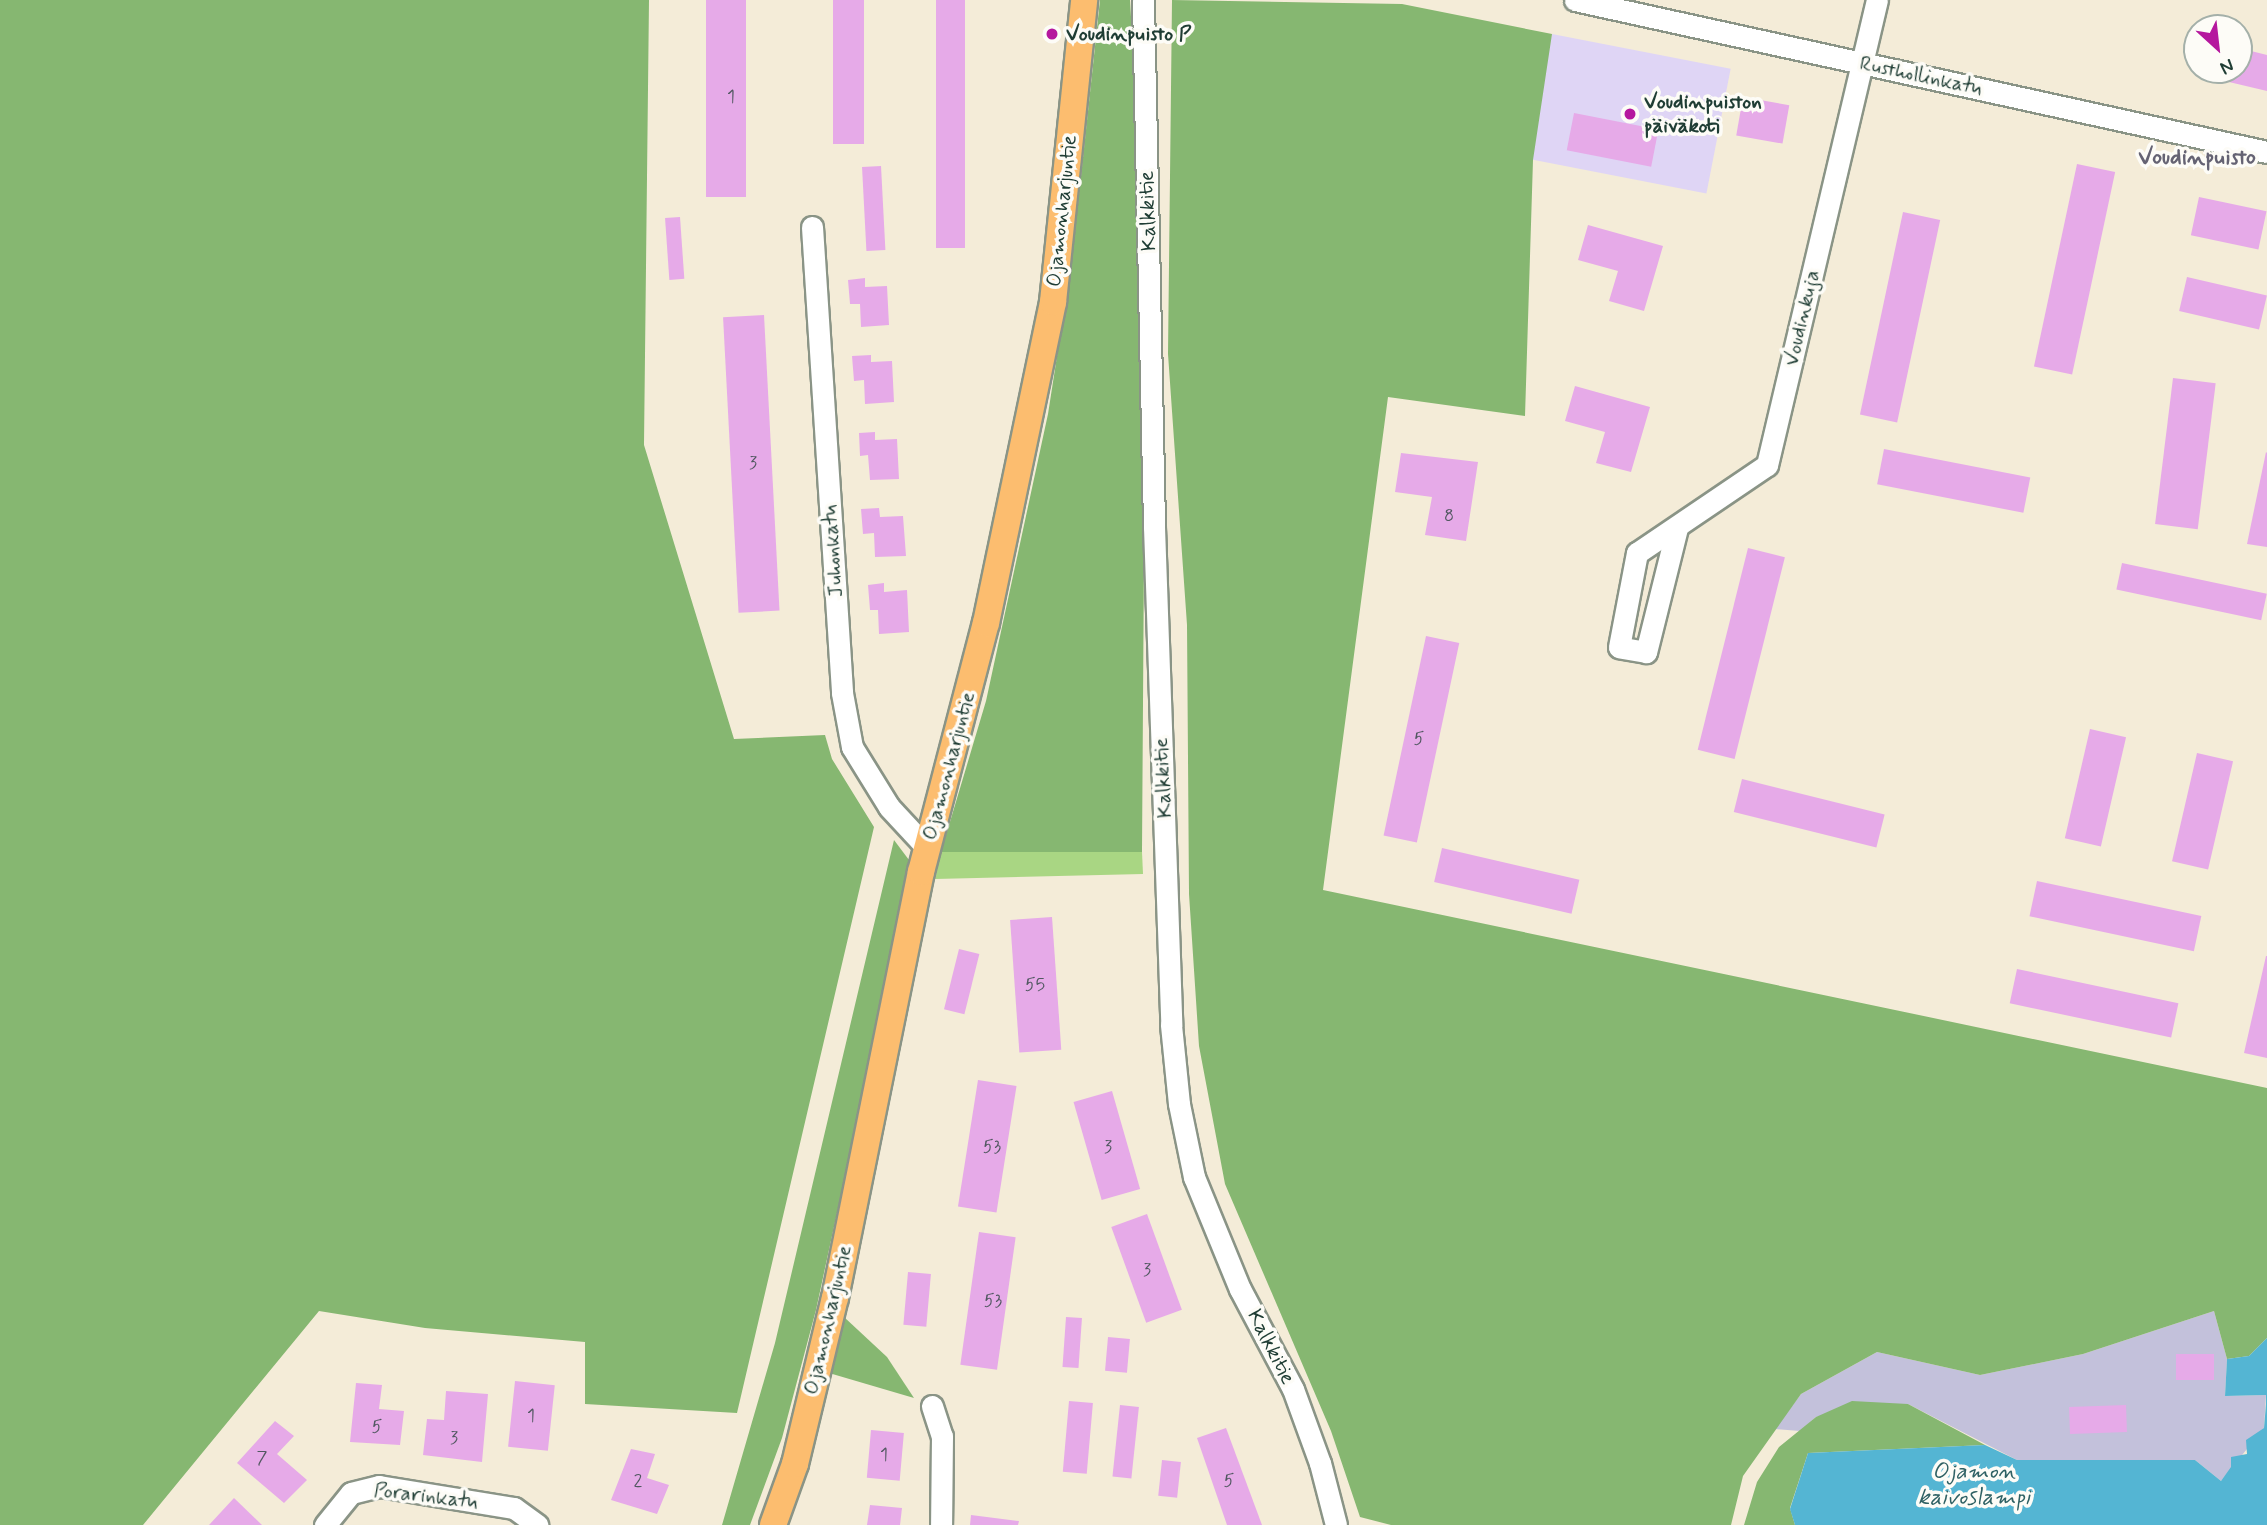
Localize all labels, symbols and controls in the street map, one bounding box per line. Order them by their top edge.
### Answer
north arrow [2183,14,2253,84]
place label: Voudinpuisto P [1066,21,1191,47]
marker: Voudinpuisto P [1044,26,1060,42]
street label: Rusthollinkatu [1857,51,1985,101]
text: N [2216,52,2238,80]
house number: 1 [727,86,735,108]
place label: Voudinpuiston päiväkoti [1644,89,1762,139]
marker: Voudinpuiston päiväkoti [1622,106,1638,122]
street label: Ojamonharjuntie [1041,134,1083,288]
district label: Voudinpuisto [2138,144,2256,172]
street label: Kalkkitie [1134,170,1162,252]
street label: Voudinkuja [1779,267,1825,369]
house number: 3 [749,452,757,474]
street label: Juhonkatu [817,504,849,598]
house number: 8 [1444,505,1454,527]
street label: Ojamonharjuntie [917,689,981,843]
house number: 5 [1414,728,1424,750]
street label: Kalkkitie [1148,737,1178,819]
house number: 55 [1025,974,1045,996]
house number: 53 [983,1136,1001,1158]
house number: 3 [1104,1136,1112,1158]
street label: Ojamonharjuntie [799,1243,857,1397]
house number: 3 [1143,1259,1151,1281]
house number: 53 [984,1290,1002,1312]
street label: Kalkkitie [1241,1305,1301,1389]
house number: 1 [527,1405,535,1427]
house number: 5 [372,1416,382,1438]
house number: 3 [450,1427,458,1449]
house number: 1 [880,1444,888,1466]
house number: 7 [257,1447,267,1469]
water label: Ojamon kaivoslampi [1918,1458,2030,1512]
house number: 2 [634,1470,642,1492]
house number: 5 [1224,1470,1234,1492]
street label: Porarinkatu [373,1477,479,1515]

